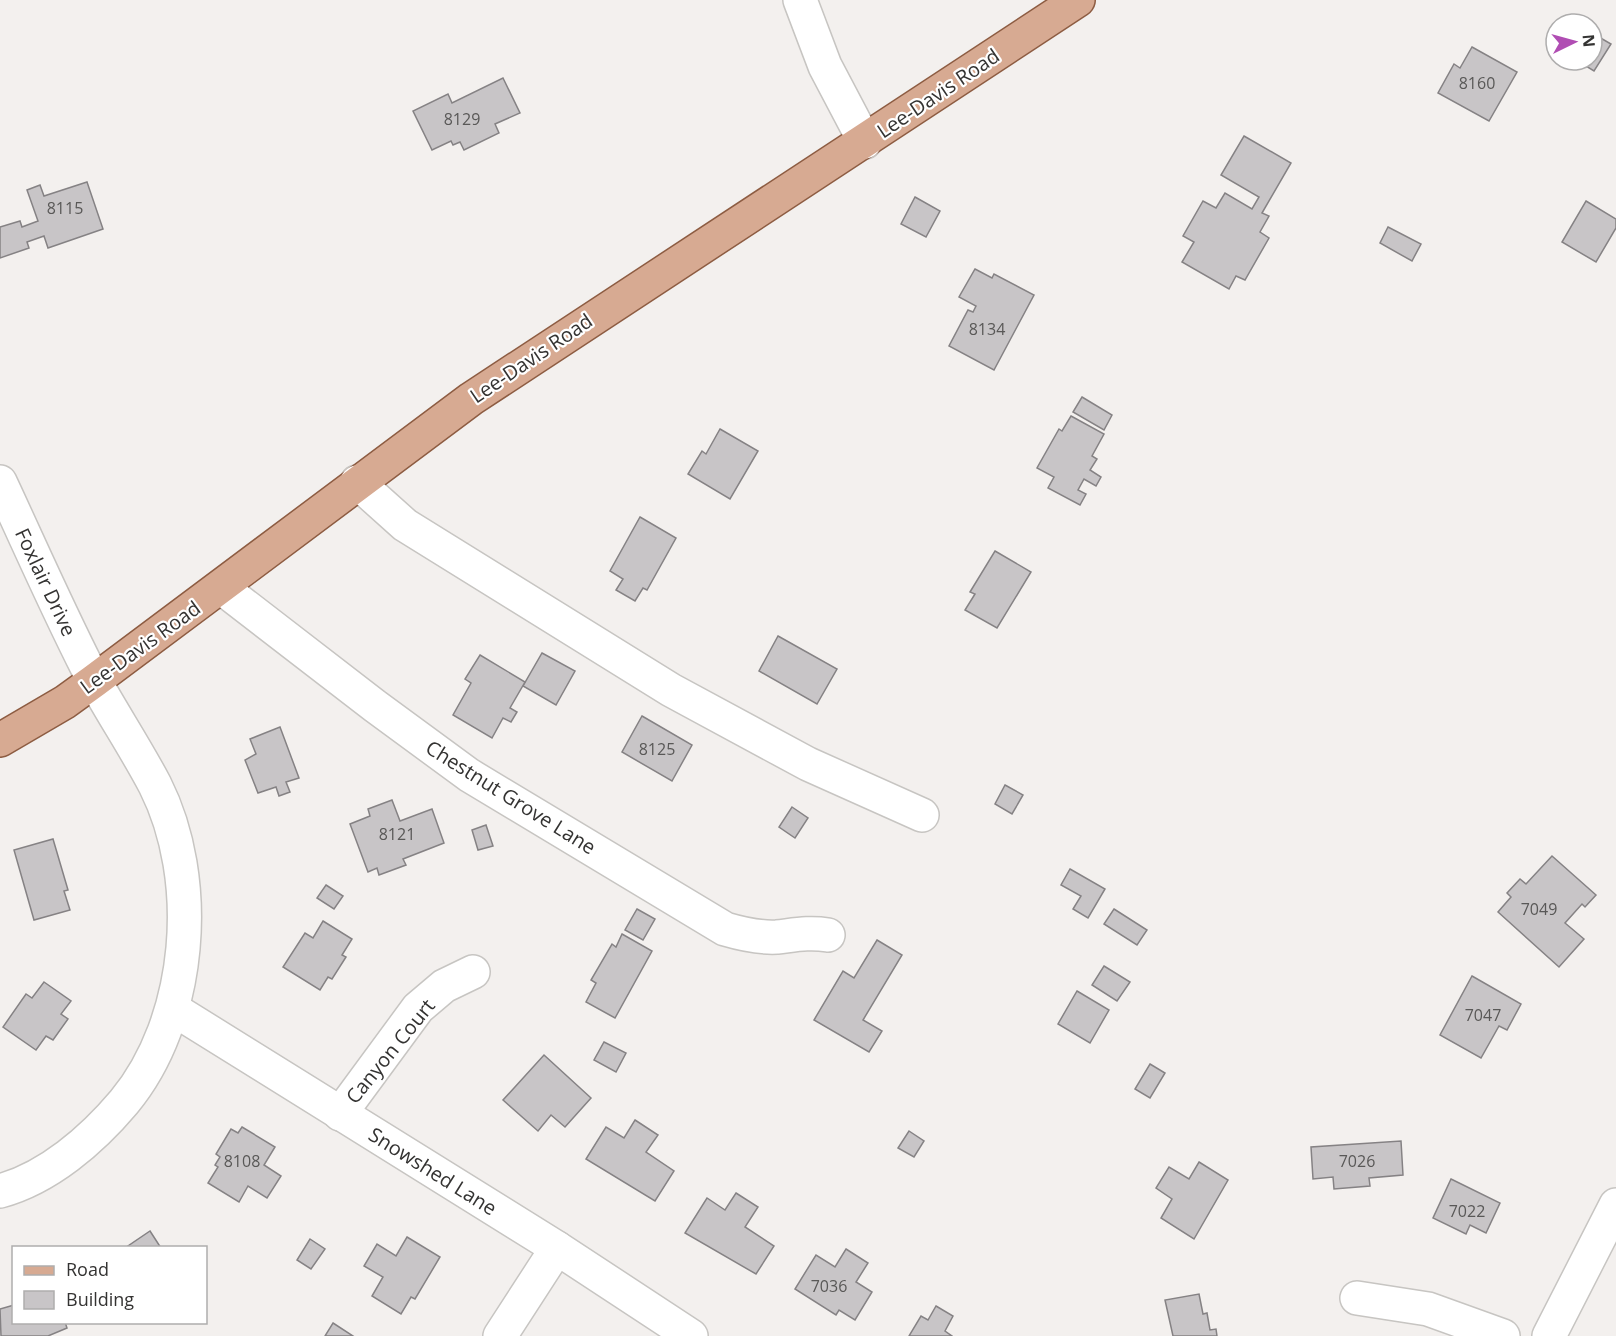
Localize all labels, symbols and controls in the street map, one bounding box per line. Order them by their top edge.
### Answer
north arrow [1544,12,1604,72]
text: N [1577,33,1600,48]
street label: Lee-Davis Road [871,42,1005,144]
house number: 8160 [1459,72,1495,94]
house number: 8129 [444,108,480,130]
house number: 8115 [47,197,83,219]
street label: Lee-Davis Road [464,307,598,409]
house number: 8134 [969,318,1005,340]
street label: Foxlair Drive [9,524,83,640]
street label: Lee-Davis Road [74,594,206,700]
street label: Chestnut Grove Lane [421,734,601,860]
house number: 8125 [639,738,675,760]
house number: 8121 [379,823,415,845]
house number: 7049 [1521,898,1557,920]
street label: Canyon Court [339,993,441,1109]
house number: 7047 [1465,1004,1501,1026]
street label: Snowshed Lane [364,1121,502,1221]
house number: 8108 [224,1150,260,1172]
house number: 7026 [1339,1150,1375,1172]
house number: 7022 [1449,1200,1485,1222]
legend [12,1246,207,1324]
text: Road [66,1257,109,1281]
house number: 7036 [811,1275,847,1297]
text: Building [66,1287,134,1311]

